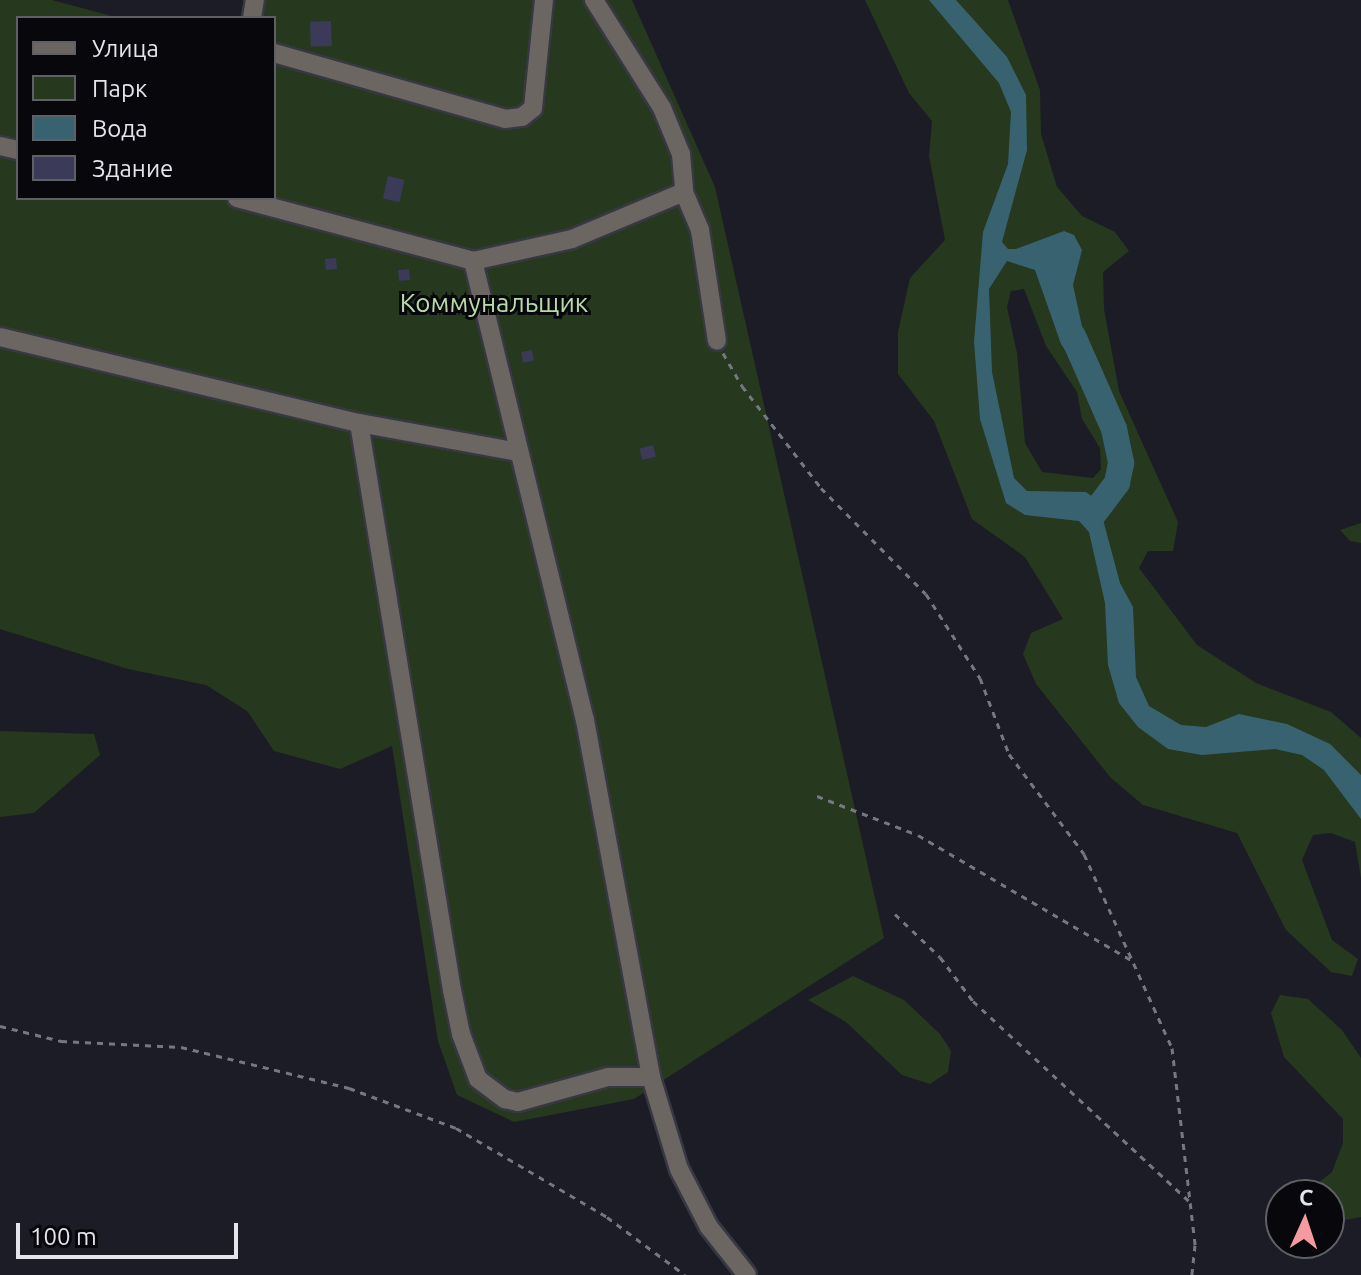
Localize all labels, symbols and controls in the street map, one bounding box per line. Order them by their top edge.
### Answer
legend [16,16,276,200]
text: Улица [92,35,159,62]
text: Парк [92,75,147,102]
text: Вода [92,115,148,142]
text: Здание [92,155,173,182]
park label: Коммунальщик [400,287,588,319]
north arrow [1265,1179,1345,1259]
text: С [1299,1184,1314,1209]
scale bar [20,1207,242,1257]
text: 100 m [30,1223,97,1250]

